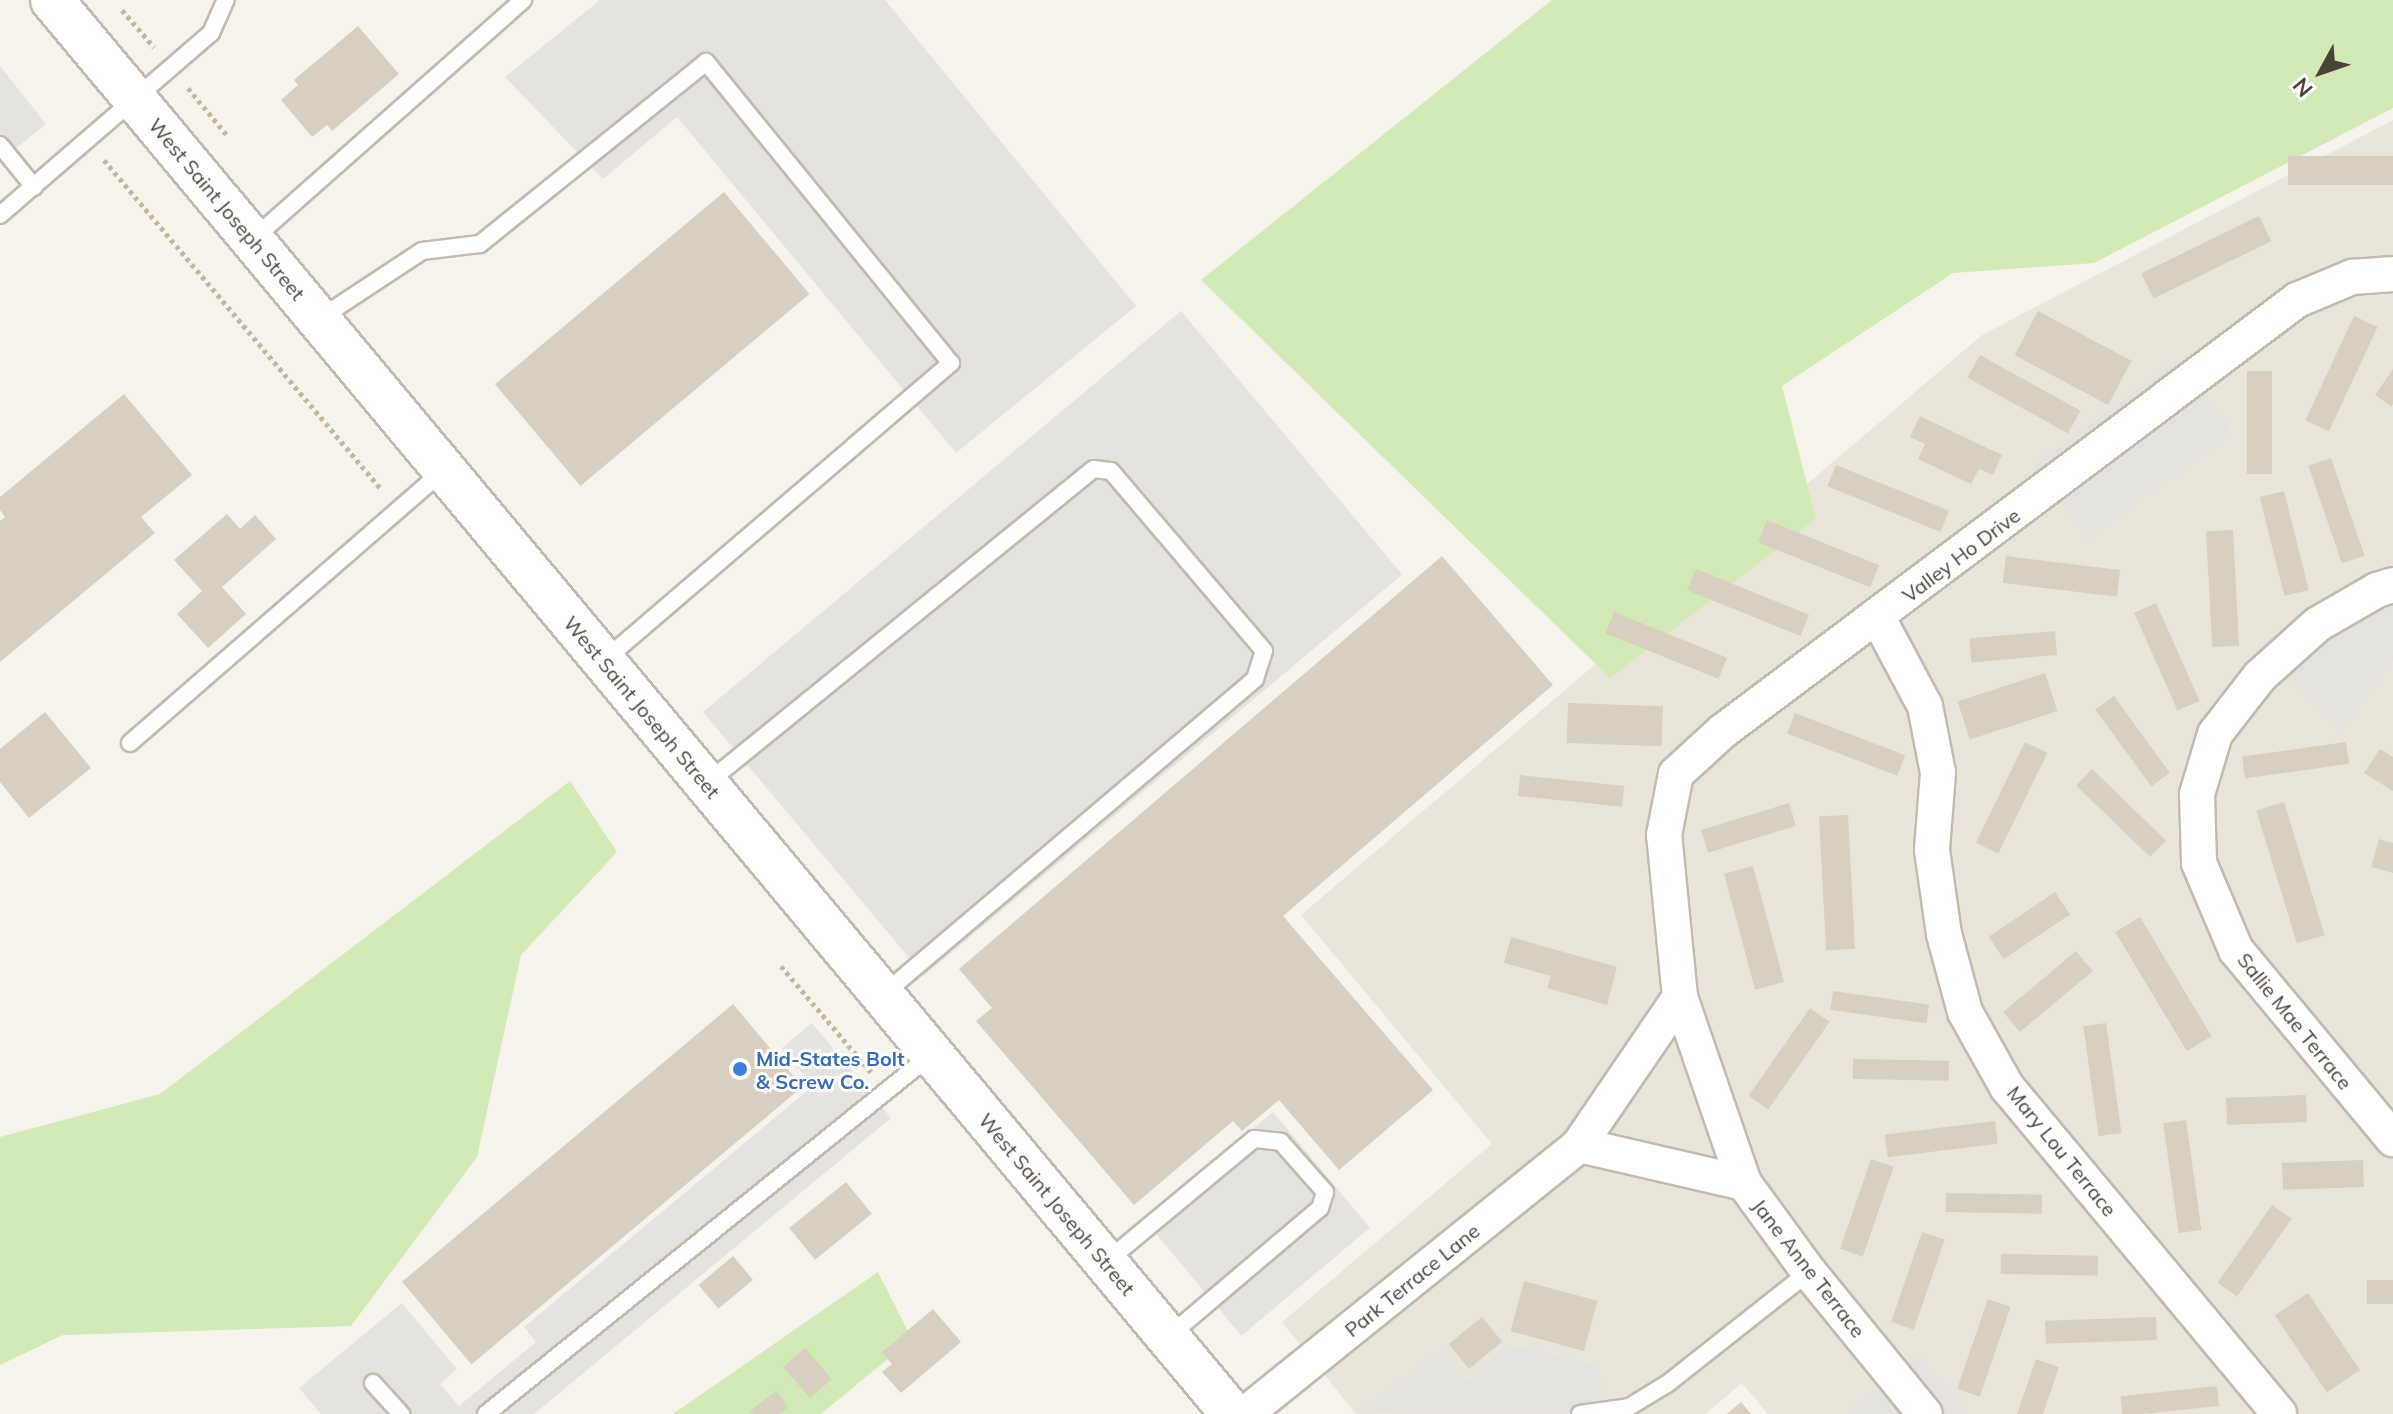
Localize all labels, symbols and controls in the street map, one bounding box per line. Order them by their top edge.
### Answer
north arrow [2281,32,2361,112]
text: N [2287,72,2319,103]
street label: West Saint Joseph Street [144,113,310,305]
street label: Valley Ho Drive [1897,503,2025,607]
street label: West Saint Joseph Street [559,611,725,803]
street label: Sallie Mae Terrace [2233,948,2357,1094]
place label: Mid-States Bolt & Screw Co. [756,1046,905,1093]
marker: Mid-States Bolt & Screw Co. [731,1060,749,1078]
street label: Mary Lou Terrace [2002,1081,2122,1221]
street label: West Saint Joseph Street [974,1108,1140,1300]
street label: Jane Anne Terrace [1747,1194,1871,1342]
street label: Park Terrace Lane [1340,1218,1484,1342]

